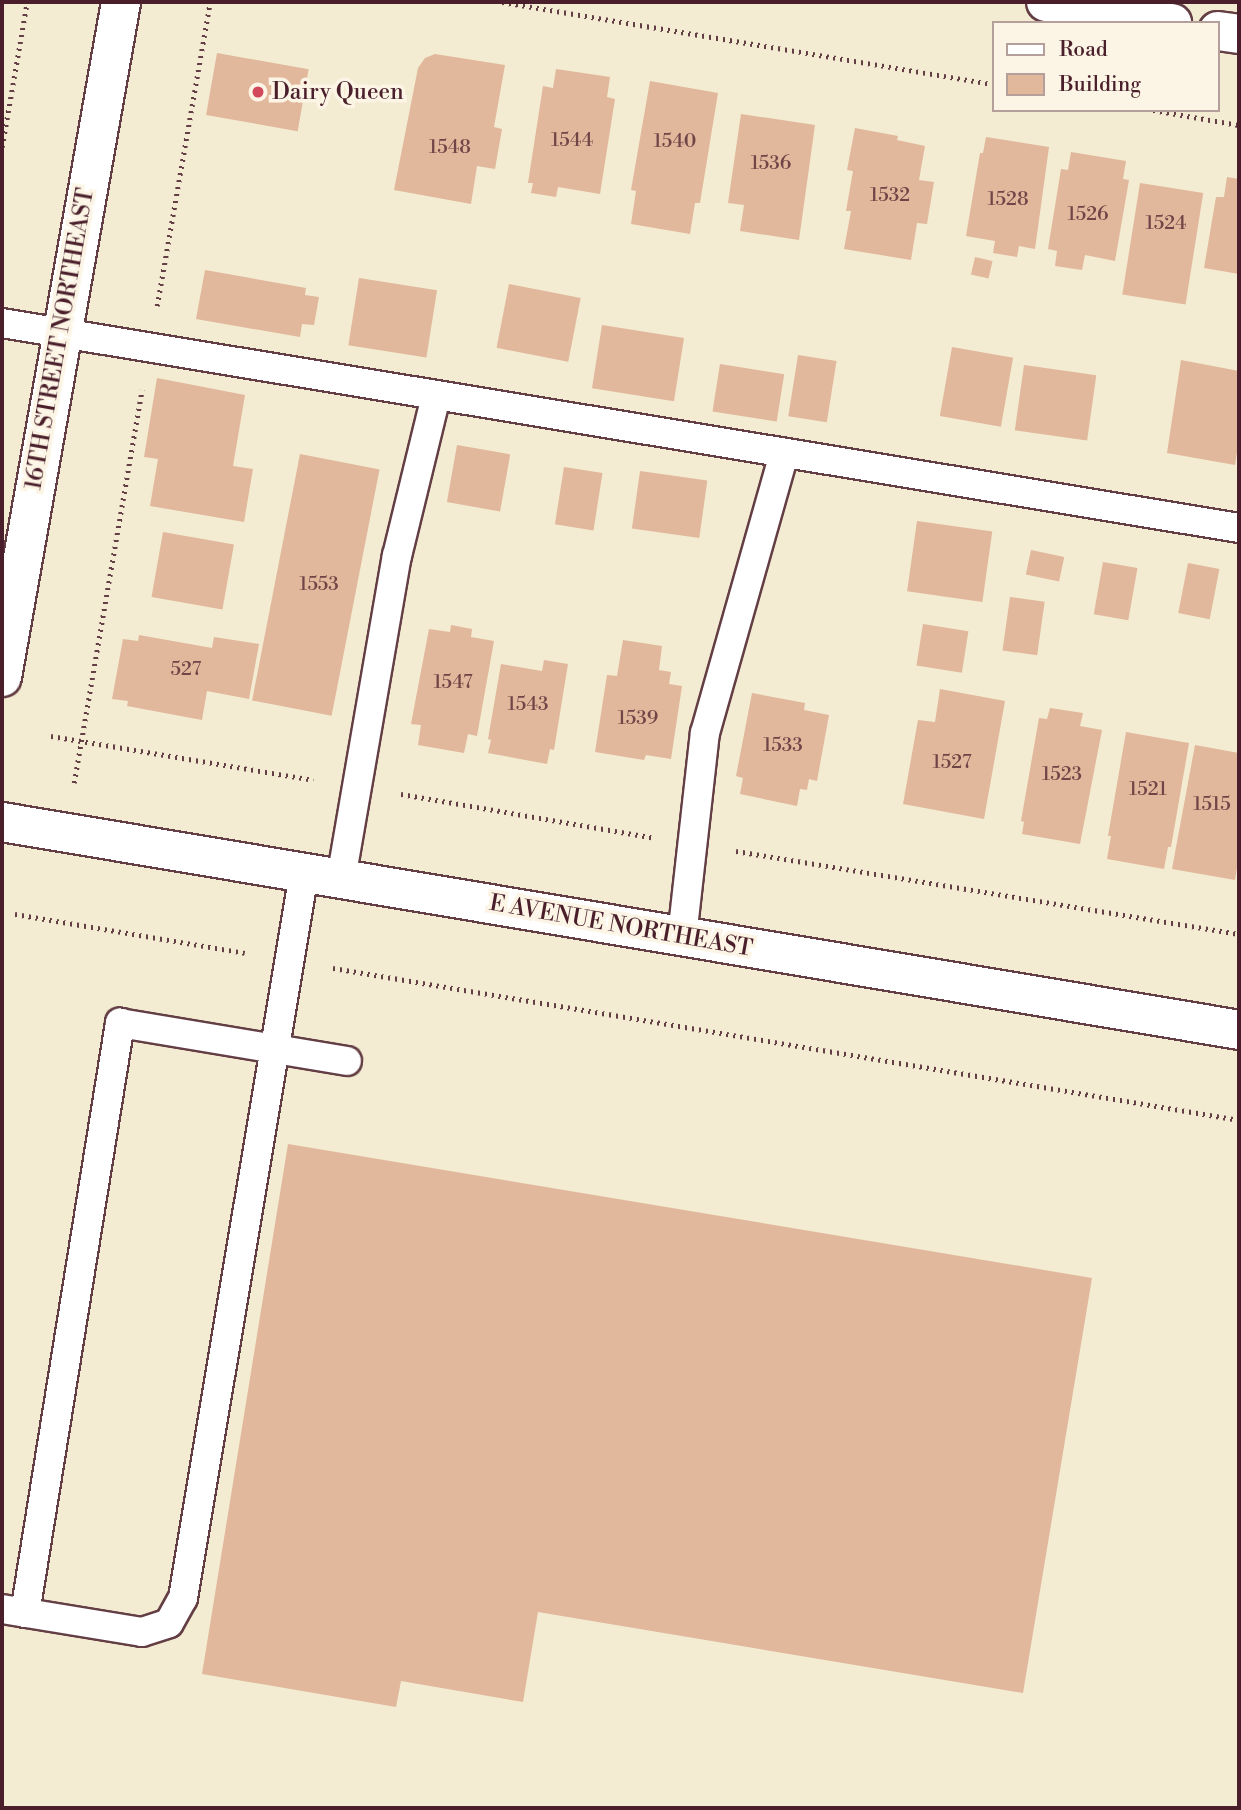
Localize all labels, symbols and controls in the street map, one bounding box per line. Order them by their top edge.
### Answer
legend [992,21,1220,112]
text: Road [1059,37,1108,63]
text: Building [1059,72,1141,98]
place label: Dairy Queen [272,78,404,106]
marker: Dairy Queen [250,84,266,100]
house number: 1544 [551,130,593,152]
house number: 1540 [654,131,696,153]
house number: 1548 [429,137,471,159]
house number: 1536 [751,153,791,175]
house number: 1532 [870,185,910,207]
street label: 16TH STREET NORTHEAST [20,186,100,492]
house number: 1528 [987,189,1029,211]
house number: 1526 [1067,204,1109,226]
house number: 1524 [1146,213,1186,235]
house number: 1553 [299,574,339,596]
house number: 527 [171,659,201,681]
house number: 1547 [433,672,473,694]
house number: 1543 [508,694,548,716]
house number: 1539 [618,708,658,730]
house number: 1533 [763,735,803,757]
house number: 1527 [933,752,971,774]
house number: 1523 [1042,764,1082,786]
house number: 1521 [1129,779,1167,801]
house number: 1515 [1193,794,1231,816]
street label: E AVENUE NORTHEAST [487,889,755,963]

